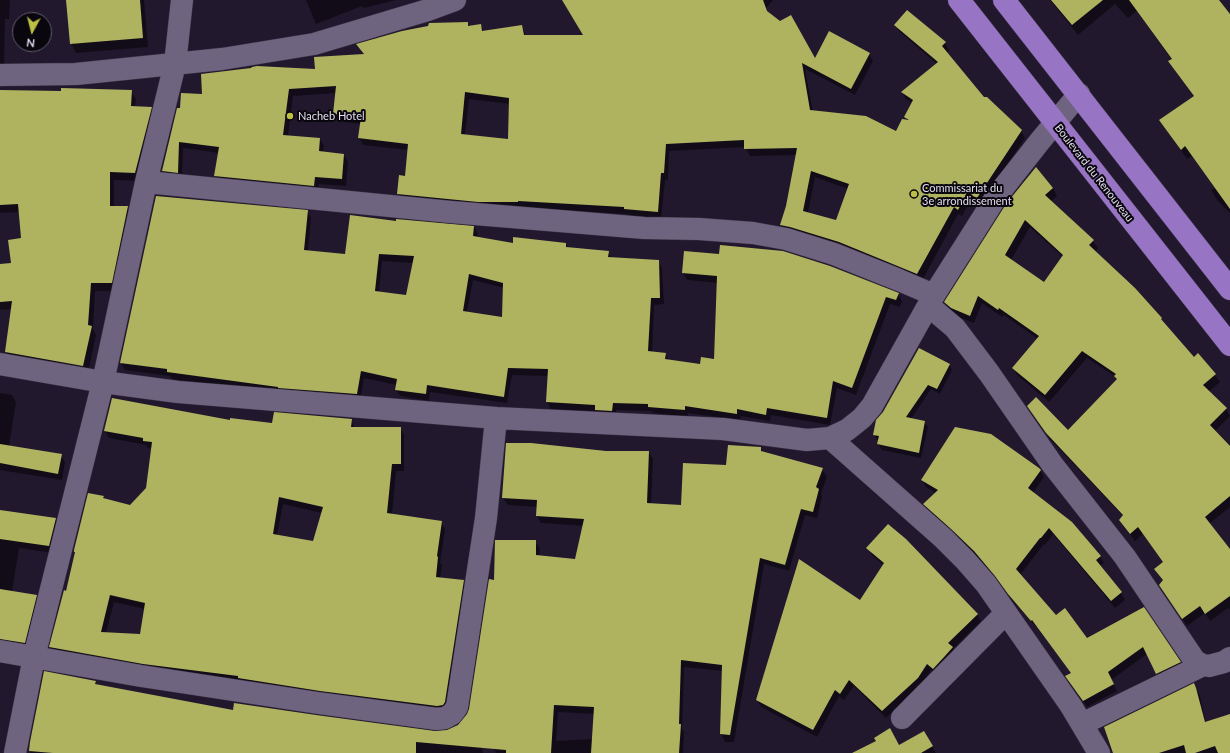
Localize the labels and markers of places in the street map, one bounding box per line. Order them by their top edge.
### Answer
place label: Nacheb Hotel [298,109,365,123]
marker: Nacheb Hotel [285,111,295,121]
place label: Commissariat du 3e arrondissement [922,181,1012,207]
marker: Commissariat du 3e arrondissement [909,189,919,199]

